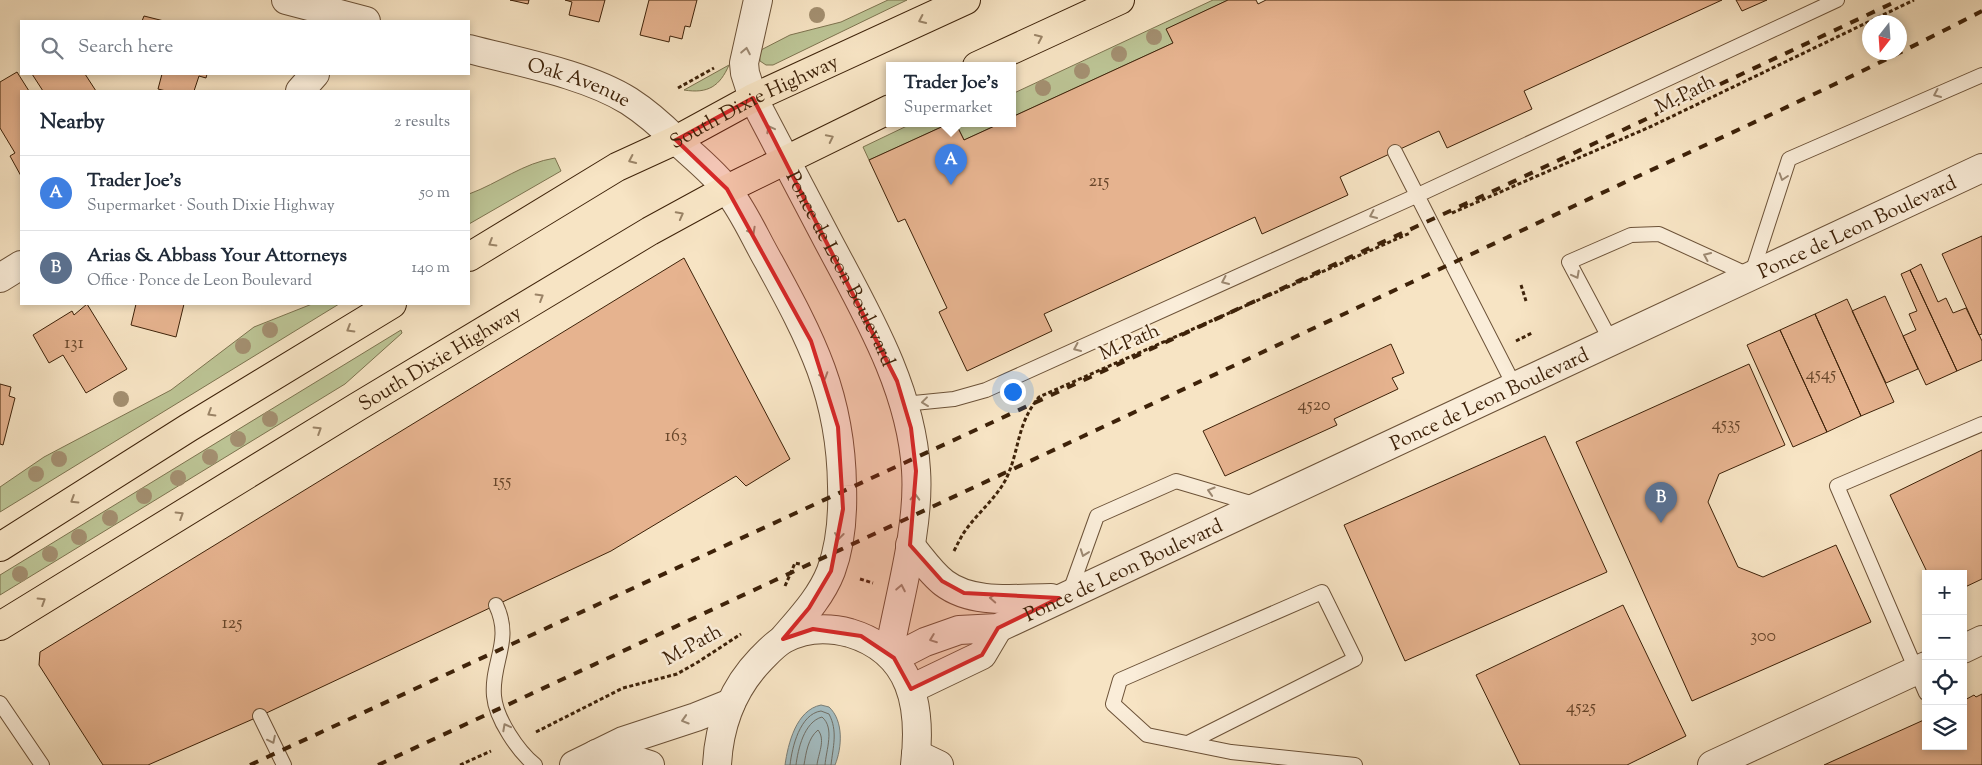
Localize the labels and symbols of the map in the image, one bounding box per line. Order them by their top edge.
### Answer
one-way arrow [918,14,927,25]
north arrow [1862,15,1907,60]
one-way arrow [1034,33,1043,44]
one-way arrow [740,47,750,55]
street label: South Dixie Highway [665,49,844,158]
street label: Oak Avenue [524,52,635,116]
street label: M-Path [1651,68,1721,122]
one-way arrow [1933,88,1942,99]
one-way arrow [766,125,776,134]
one-way arrow [824,134,833,144]
pin: A [935,144,967,185]
one-way arrow [628,154,637,164]
street label: Ponce de Leon Boulevard [777,167,901,372]
house number: 215 [1089,169,1109,195]
street label: Ponce de Leon Boulevard [1754,170,1962,288]
one-way arrow [1779,172,1789,180]
one-way arrow [1369,208,1378,219]
one-way arrow [674,211,683,221]
one-way arrow [745,226,755,235]
one-way arrow [488,237,497,247]
one-way arrow [1703,251,1712,262]
one-way arrow [1570,270,1580,279]
one-way arrow [1221,275,1230,286]
one-way arrow [534,293,543,303]
street label: South Dixie Highway [354,299,528,420]
street label: M-Path [1095,317,1165,369]
one-way arrow [347,323,356,333]
house number: 131 [64,331,84,357]
one-way arrow [1073,342,1082,352]
street label: Ponce de Leon Boulevard [1386,342,1594,460]
house number: 4545 [1806,362,1836,388]
one-way arrow [819,371,829,380]
your location [1000,379,1026,405]
house number: 4520 [1297,393,1331,419]
one-way arrow [921,396,929,407]
one-way arrow [208,407,217,417]
house number: 4535 [1712,412,1740,438]
house number: 163 [665,424,687,450]
one-way arrow [313,427,322,437]
house number: 155 [493,469,511,495]
pin: B [1645,482,1677,523]
one-way arrow [1208,487,1216,497]
one-way arrow [910,493,921,501]
one-way arrow [70,494,80,503]
one-way arrow [175,512,184,522]
street label: Ponce de Leon Boulevard [1020,513,1228,631]
one-way arrow [834,533,845,541]
one-way arrow [1080,548,1090,557]
one-way arrow [895,584,906,593]
one-way arrow [989,592,997,603]
one-way arrow [36,597,45,607]
house number: 125 [222,611,242,637]
street label: M-Path [658,618,728,674]
house number: 300 [1750,624,1776,650]
one-way arrow [929,633,938,643]
house number: 4525 [1566,695,1596,721]
one-way arrow [682,714,690,724]
one-way arrow [502,723,512,732]
one-way arrow [266,735,276,744]

